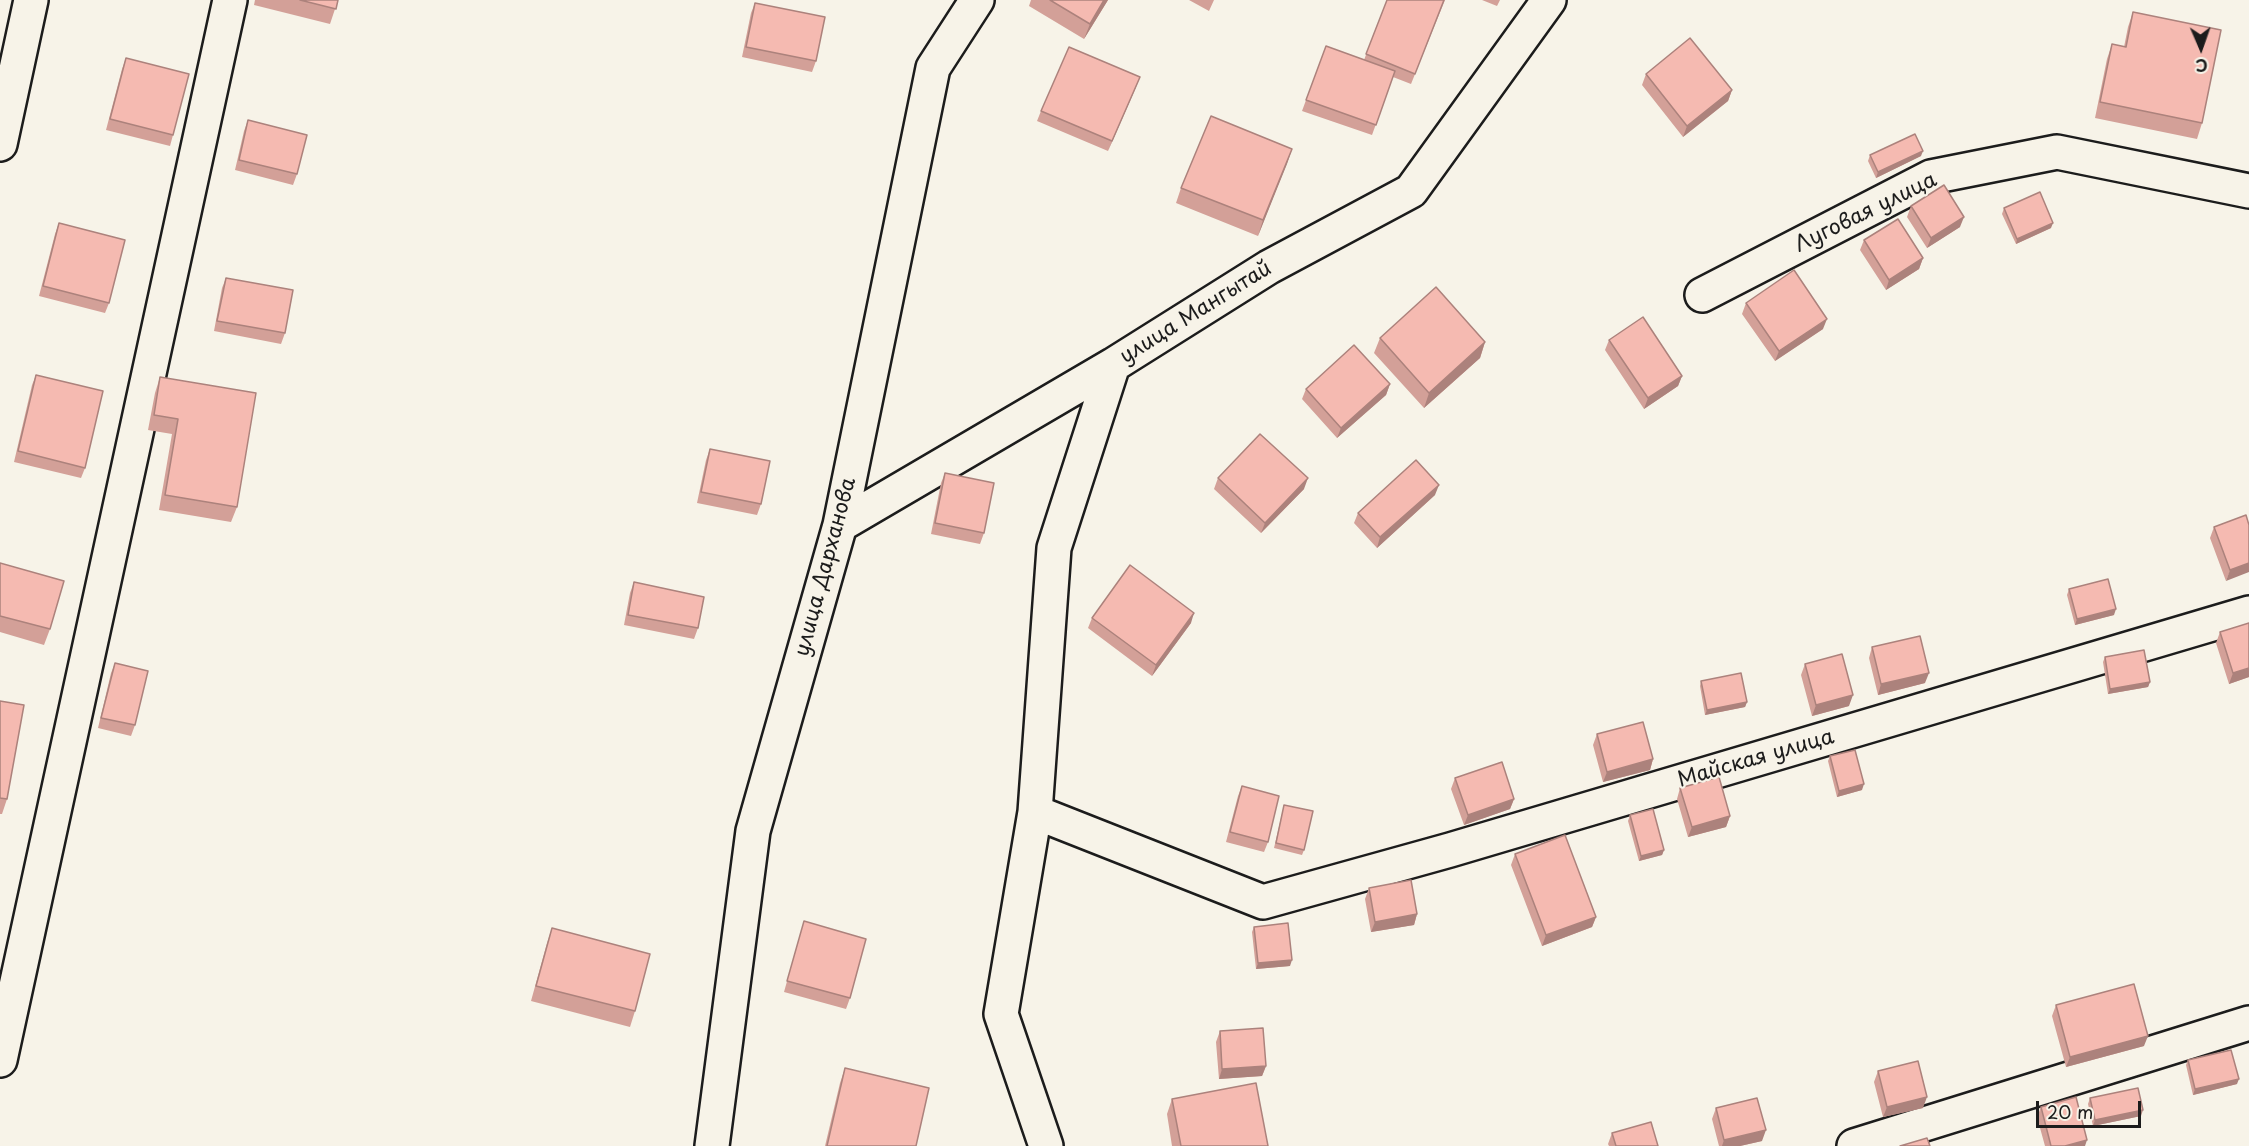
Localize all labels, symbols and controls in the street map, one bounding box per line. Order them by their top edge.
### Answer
north arrow [2171,18,2231,78]
text: С [2195,54,2208,78]
street label: Луговая улица [1791,168,1941,258]
street label: улица Мангытай [1116,256,1276,370]
street label: улица Дарханова [790,475,862,659]
street label: Майская улица [1675,725,1837,793]
scale bar [2039,1089,2144,1127]
text: 20 m [2047,1098,2093,1125]

